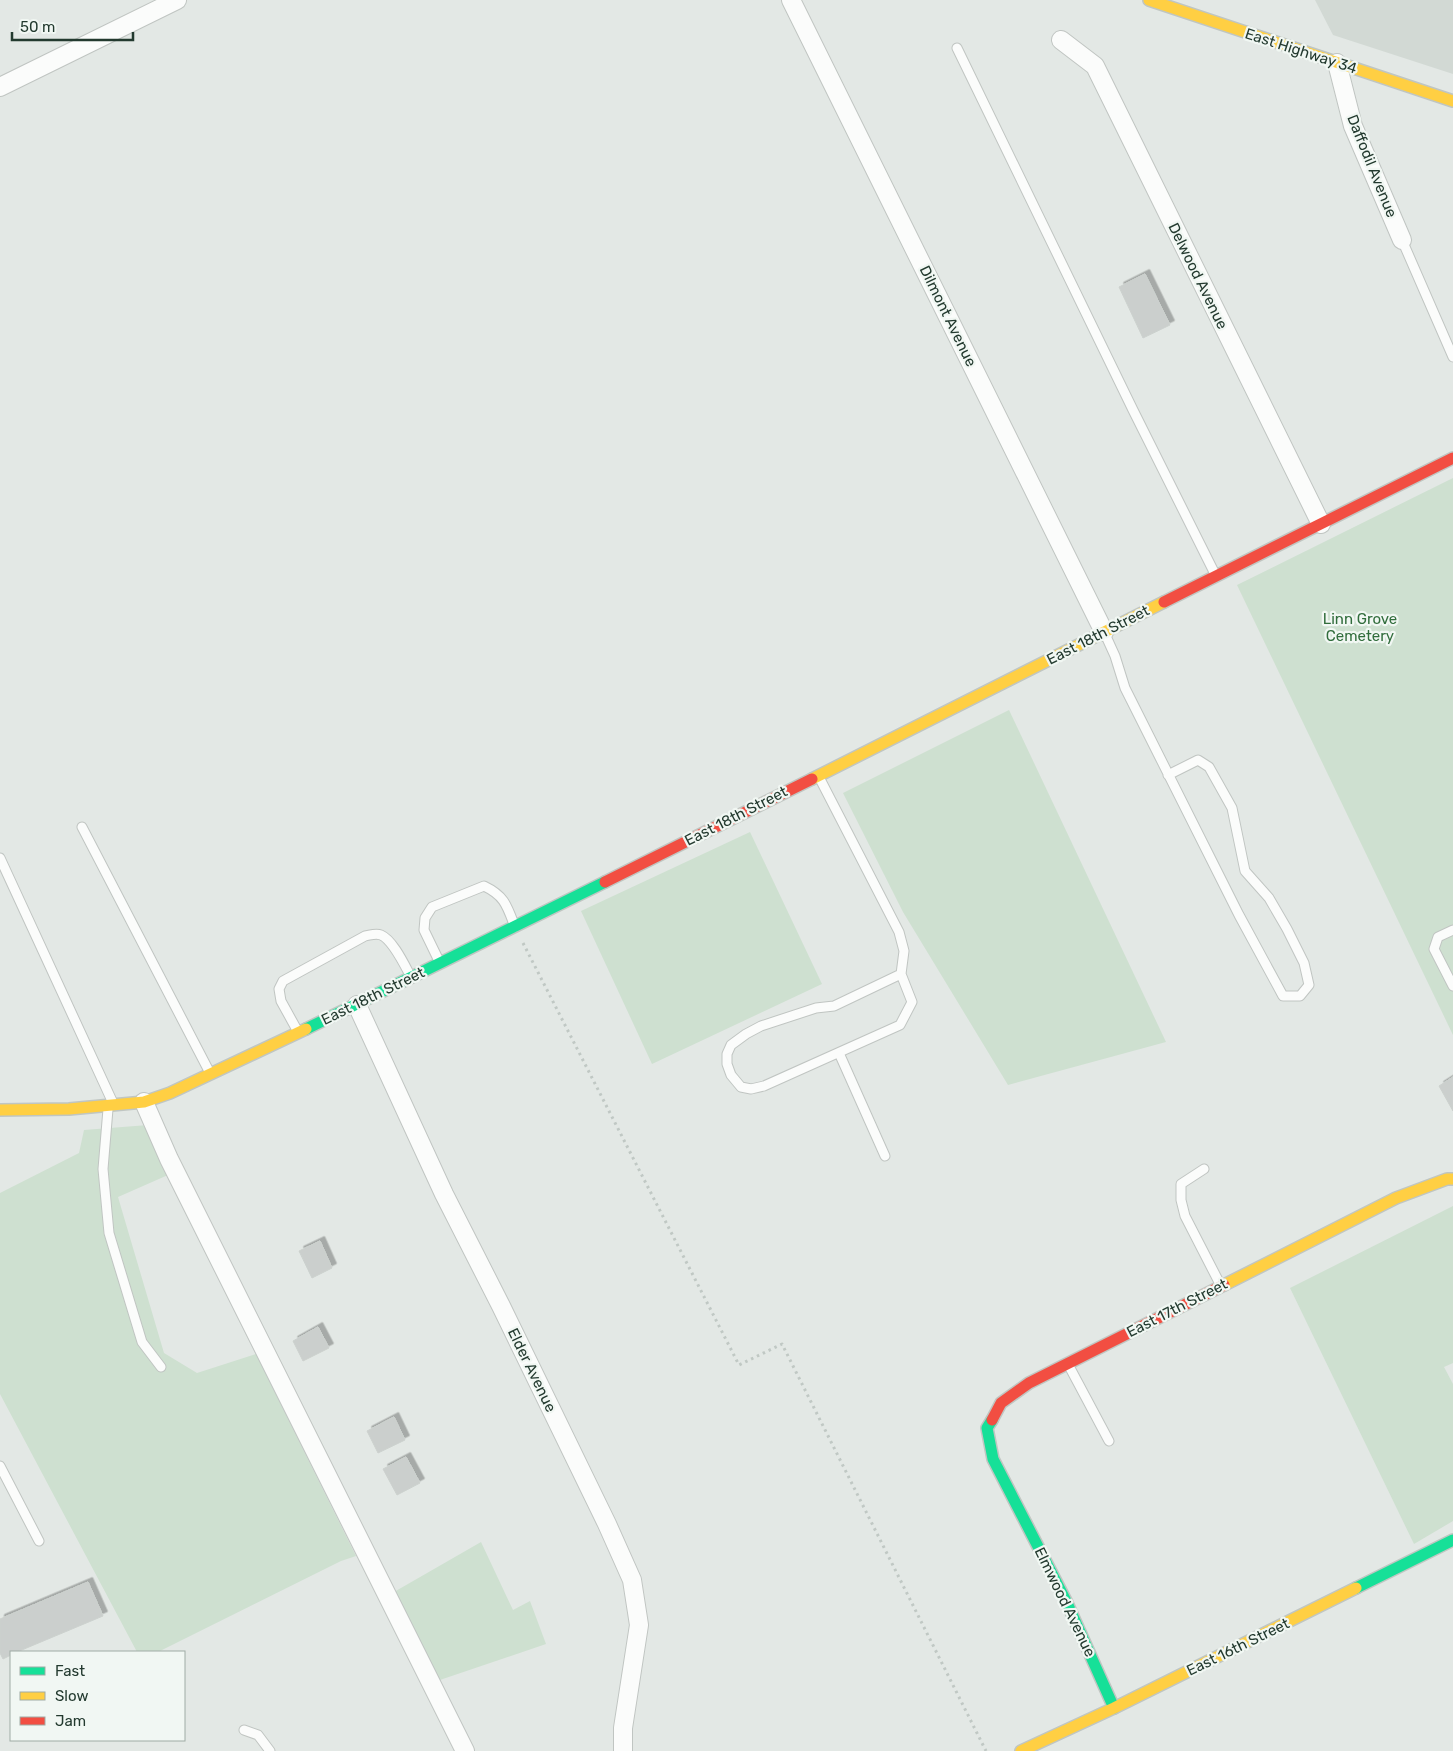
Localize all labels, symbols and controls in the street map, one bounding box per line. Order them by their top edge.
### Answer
scale bar [12,10,134,42]
text: 50 m [20,18,55,36]
street label: East Highway 34 [1243,24,1359,78]
street label: Daffodil Avenue [1343,112,1401,220]
street label: Delwood Avenue [1164,220,1232,332]
street label: Dilmont Avenue [916,263,980,369]
street label: East 18th Street [1044,601,1152,669]
park label: Linn Grove Cemetery [1323,610,1397,645]
street label: East 18th Street [682,782,790,850]
street label: East 18th Street [318,963,428,1029]
street label: East 17th Street [1124,1275,1231,1341]
street label: Elder Avenue [504,1325,560,1415]
street label: Elmwood Avenue [1031,1544,1099,1660]
street label: East 16th Street [1184,1614,1292,1680]
legend [10,1651,185,1741]
text: Fast [55,1662,85,1680]
text: Slow [55,1687,88,1705]
text: Jam [55,1712,86,1730]

